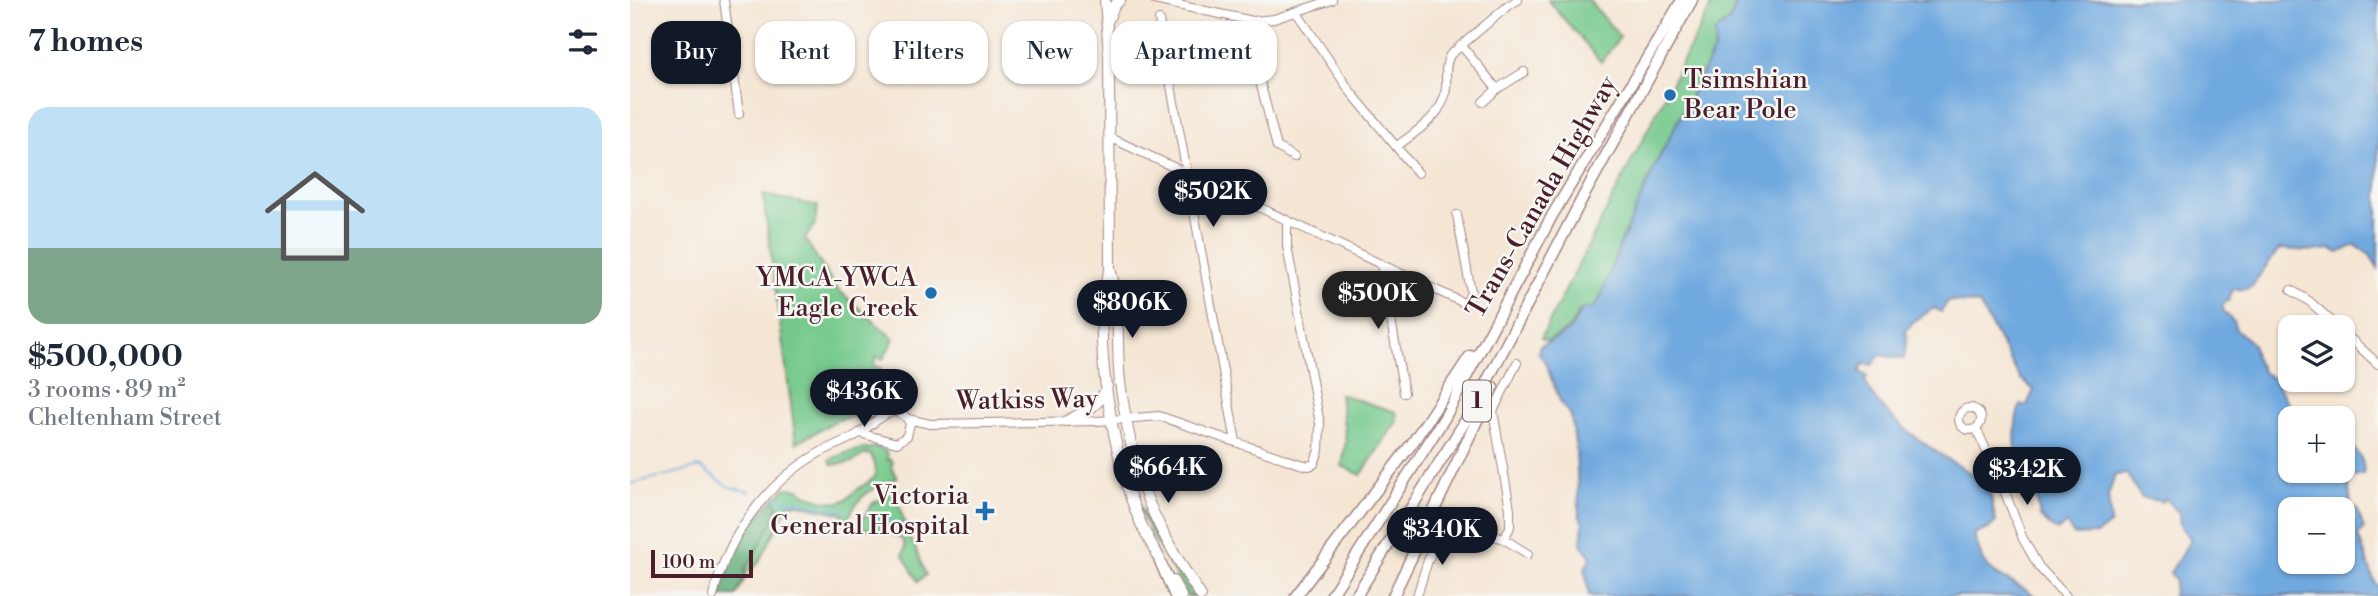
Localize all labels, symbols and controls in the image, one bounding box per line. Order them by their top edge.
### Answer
chip: Buy [651,21,741,84]
chip: Rent [755,21,855,84]
chip: Filters [869,21,988,84]
chip: New [1002,21,1097,84]
chip: Apartment [1111,21,1277,84]
text: 7 homes [28,23,143,61]
icon: filters [564,23,602,61]
place label: Tsimshian Bear Pole [1683,64,1808,126]
street label: Trans-Canada Highway [1460,70,1625,324]
marker: Tsimshian Bear Pole [1662,87,1678,103]
icon: home [252,153,378,279]
pin: $502K [1164,170,1262,229]
text: $502K [1174,178,1252,206]
place label: YMCA-YWCA Eagle Creek [755,262,918,324]
pin: $500K [1329,272,1427,331]
pin: $806K [1083,280,1181,340]
text: $500K [1338,280,1418,308]
marker: YMCA-YWCA Eagle Creek [923,285,939,301]
text: $806K [1093,289,1171,317]
map controls [2278,315,2355,574]
button: layers [2278,315,2355,392]
text: $500,000 [28,338,183,376]
pin: $436K [815,370,913,429]
text: 3 rooms · 89 m² [28,376,185,404]
text: $436K [826,378,902,406]
road number: 1 [1463,380,1491,422]
street label: Watkiss Way [955,383,1099,417]
text: Cheltenham Street [28,404,222,432]
button: + [2278,406,2355,483]
pin: $664K [1119,446,1217,505]
pin: $342K [1978,448,2076,507]
text: $664K [1129,454,1207,482]
text: $342K [1989,456,2065,484]
place label: Victoria General Hospital [770,480,970,542]
button: − [2278,497,2355,574]
marker: Victoria General Hospital [975,501,995,521]
pin: $340K [1393,508,1491,567]
text: $340K [1403,516,1481,544]
scale bar [651,547,752,579]
text: 100 m [662,550,715,574]

